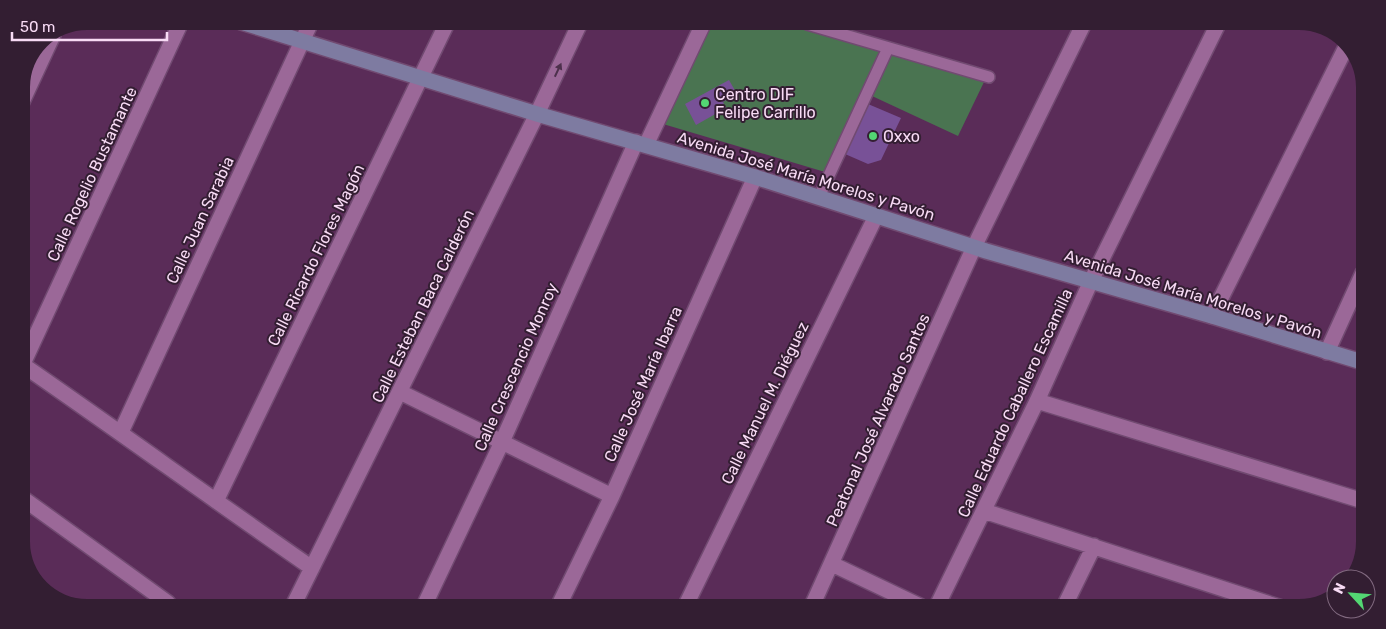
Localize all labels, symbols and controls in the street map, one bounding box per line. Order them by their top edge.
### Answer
scale bar [12,10,168,42]
text: 50 m [20,18,55,36]
one-way arrow [554,63,562,77]
street label: Calle Rogelio Bustamante [43,84,141,264]
place label: Centro DIF Felipe Carrillo [715,85,816,122]
marker: Centro DIF Felipe Carrillo [699,97,711,109]
place label: Oxxo [883,127,920,146]
street label: Avenida José María Morelos y Pavón [675,128,937,224]
marker: Oxxo [867,130,879,142]
street label: Calle Juan Sarabia [162,153,238,287]
street label: Calle Ricardo Flores Magón [264,161,368,349]
street label: Calle Esteban Baca Calderón [368,206,478,406]
street label: Avenida José María Morelos y Pavón [1062,246,1324,342]
street label: Calle Crescencio Monroy [470,280,562,454]
street label: Calle Eduardo Caballero Escamilla [954,286,1076,520]
street label: Calle José María Ibarra [600,303,686,465]
street label: Peatonal José Alvarado Santos [822,311,934,529]
street label: Calle Manuel M. Diéguez [717,319,813,487]
north arrow [1326,569,1376,619]
text: N [1330,580,1350,597]

